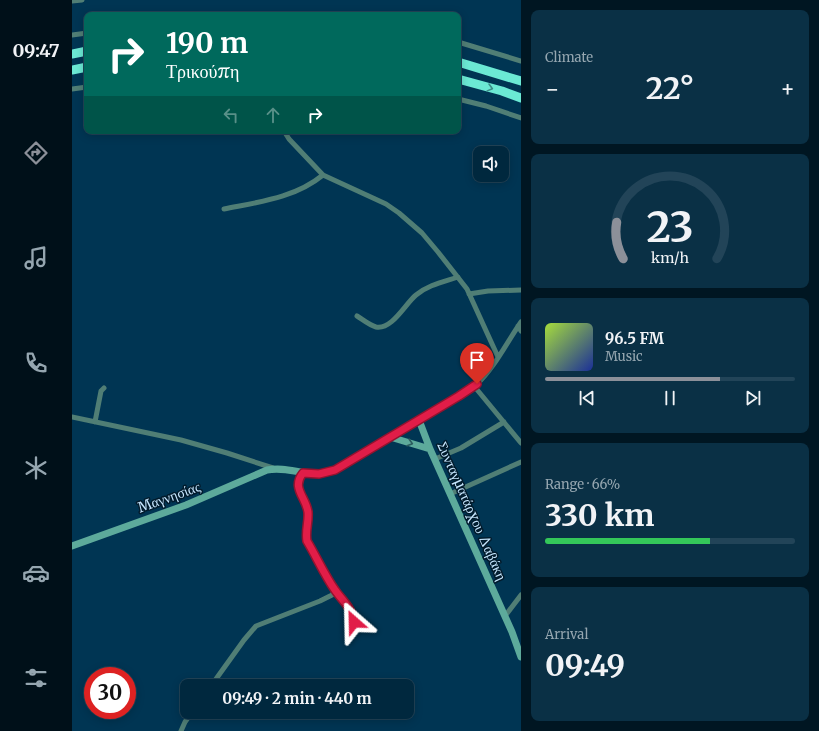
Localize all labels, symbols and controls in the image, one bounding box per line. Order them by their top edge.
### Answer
text: 190 m [166,25,248,61]
icon: right [100,28,152,80]
text: 09:47 [12,39,60,62]
text: Climate [545,49,593,66]
text: Τρικούπη [166,60,239,83]
text: 22° [646,69,694,107]
text: − [545,75,560,103]
text: + [780,75,795,103]
one-way arrow [486,83,493,91]
icon: left [220,104,242,126]
icon: ahead [262,104,284,126]
icon: right [304,104,326,126]
icon: directions [22,139,50,167]
map controls [473,146,509,182]
button: sound [473,146,509,182]
text: 23 [646,201,694,253]
icon: music [22,244,50,272]
text: km/h [651,249,689,267]
text: 96.5 FM [605,329,664,348]
pin [460,343,494,384]
text: Music [605,348,643,365]
icon: phone [22,349,50,377]
icon: arrive [466,349,488,371]
icon: previous [576,387,598,409]
icon: pause [659,387,681,409]
icon: next [742,387,764,409]
one-way arrow [406,438,413,447]
street label: Συνταγματάρχου Δαβάκη [433,439,511,583]
icon: climate [22,454,50,482]
text: Range · 66% [545,476,620,493]
street label: Μαγνησίας [135,477,203,517]
text: 330 km [545,496,654,534]
icon: car [22,559,50,587]
position arrow [333,601,375,643]
text: Arrival [545,626,588,643]
text: 09:49 [545,646,625,684]
icon: filters [22,664,50,692]
speed limit sign: 30 [84,667,136,719]
text: 09:49 · 2 min · 440 m [222,689,372,708]

